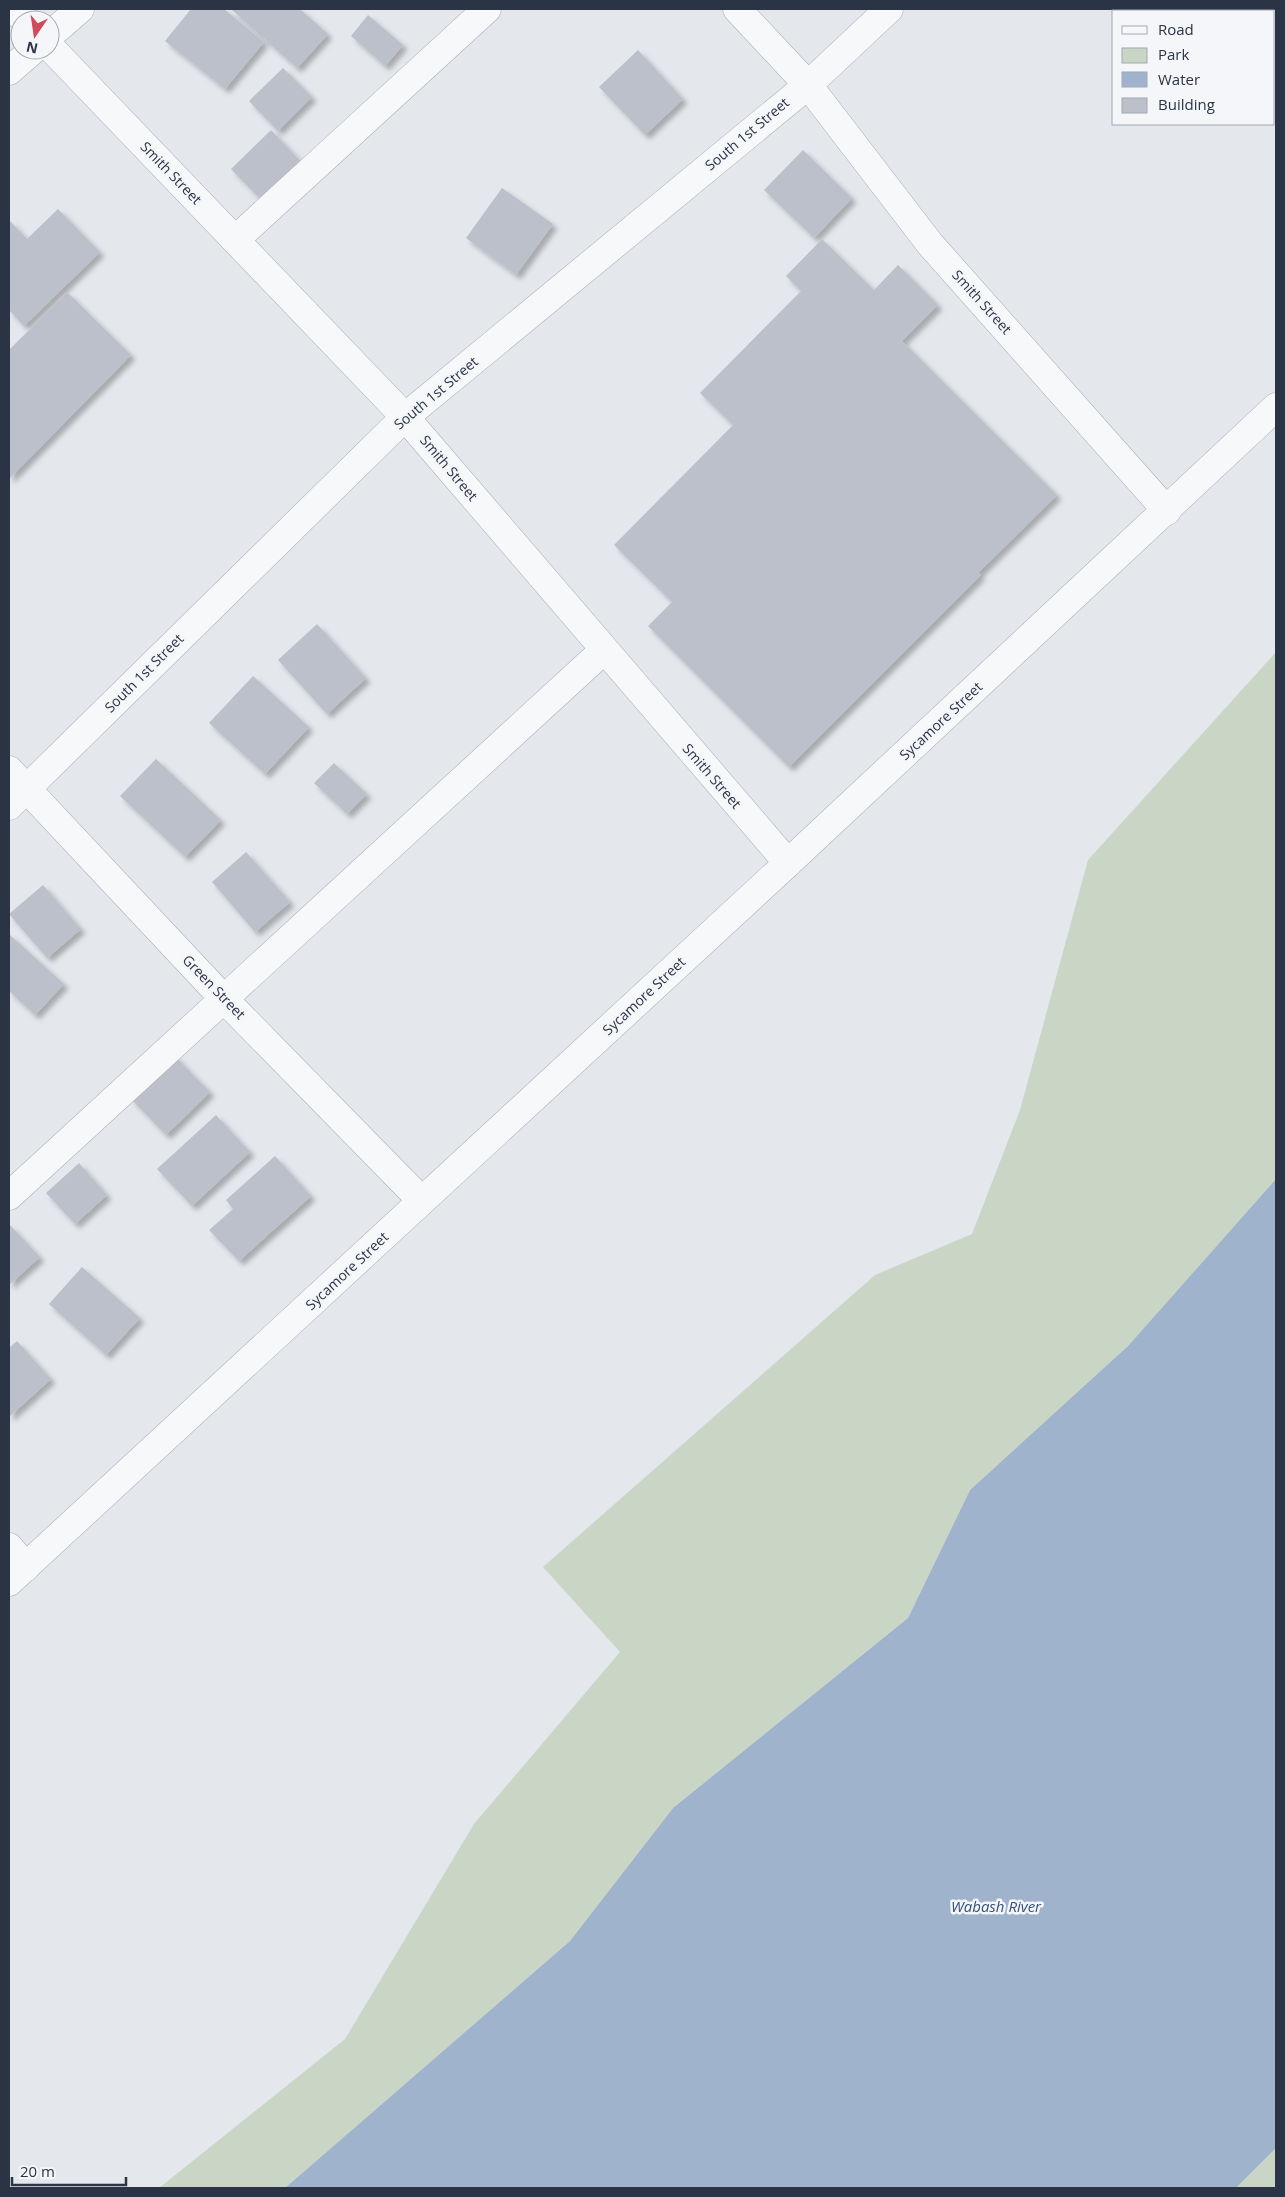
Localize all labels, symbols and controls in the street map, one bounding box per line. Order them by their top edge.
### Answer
north arrow [10,10,60,60]
legend [1112,10,1275,125]
text: Road [1158,19,1194,39]
text: N [24,38,40,59]
text: Park [1158,44,1189,64]
text: Water [1158,69,1200,89]
street label: South 1st Street [701,93,793,174]
text: Building [1158,94,1215,114]
street label: Smith Street [137,137,206,208]
street label: Smith Street [948,265,1016,338]
street label: South 1st Street [390,352,482,433]
street label: Smith Street [416,431,483,505]
street label: South 1st Street [100,629,187,716]
street label: Sycamore Street [895,677,986,764]
street label: Smith Street [679,739,746,812]
street label: Green Street [179,950,250,1023]
street label: Sycamore Street [598,952,689,1039]
street label: Sycamore Street [301,1227,392,1314]
water label: Wabash River [951,1896,1042,1916]
scale bar [12,2154,126,2186]
text: 20 m [20,2161,55,2181]

